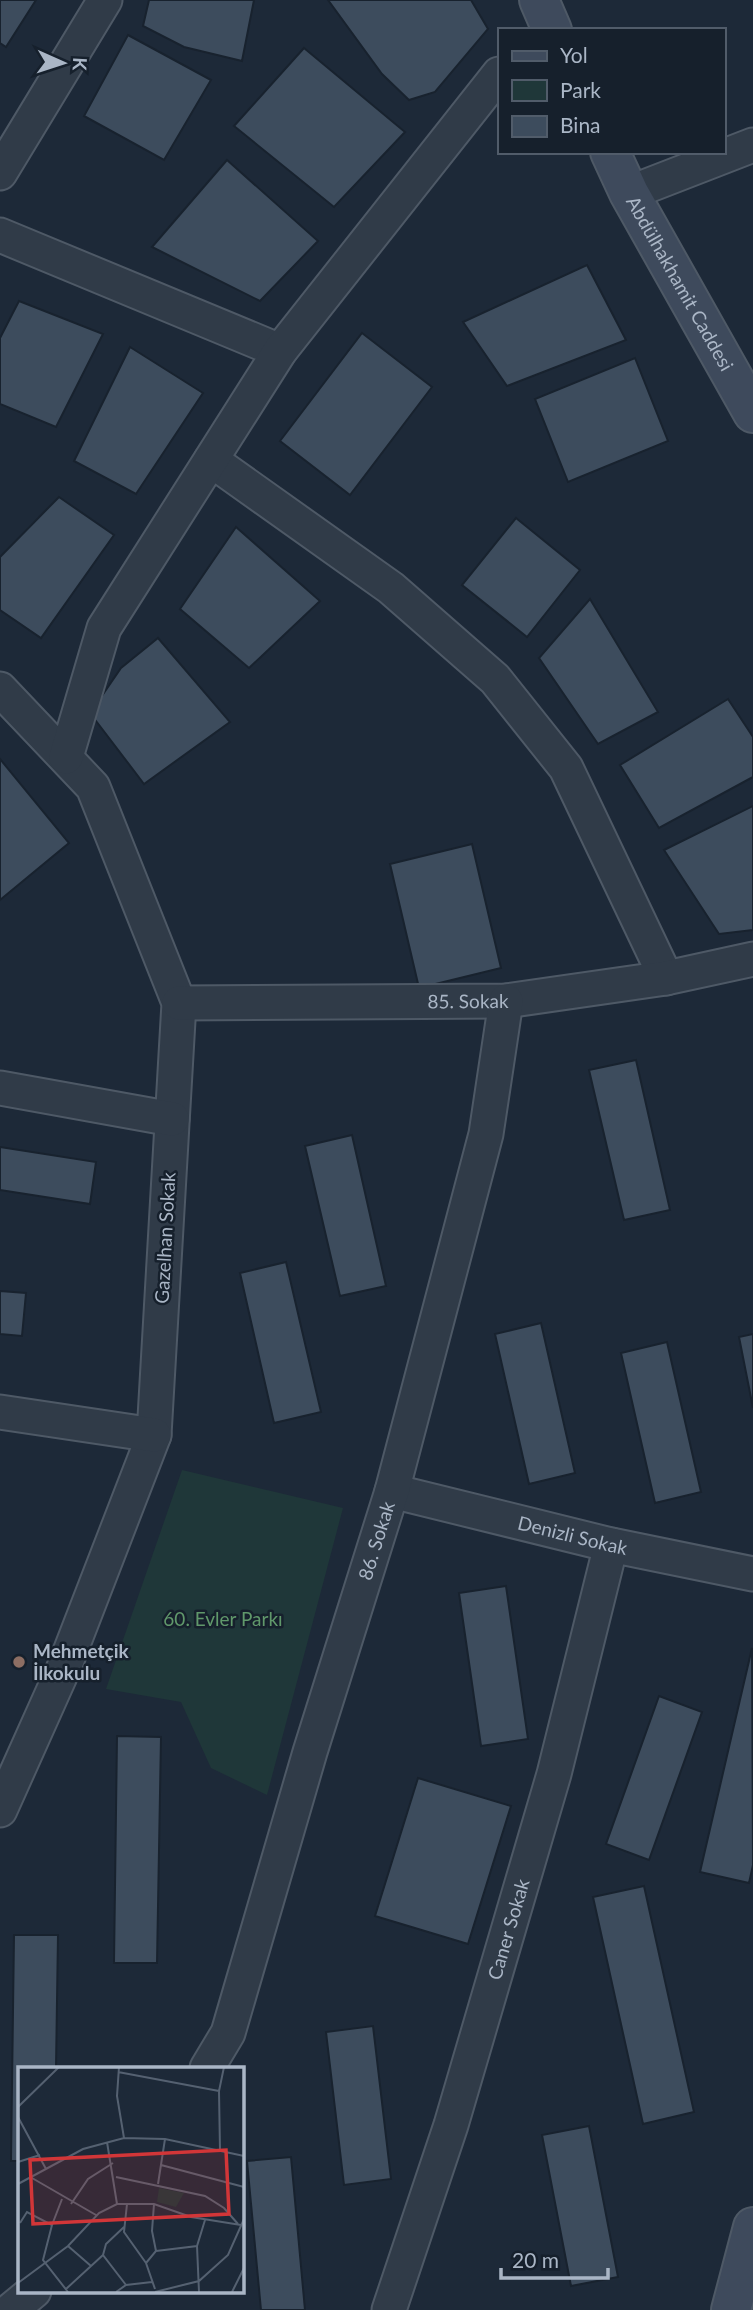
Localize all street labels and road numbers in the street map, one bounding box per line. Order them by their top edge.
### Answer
street label: Abdülhakhamit Caddesi [622,192,739,375]
street label: 85. Sokak [427,989,509,1012]
street label: Gazelhan Sokak [150,1171,179,1304]
street label: 86. Sokak [353,1498,399,1583]
street label: Denizli Sokak [516,1510,630,1559]
street label: Caner Sokak [482,1876,534,1982]

